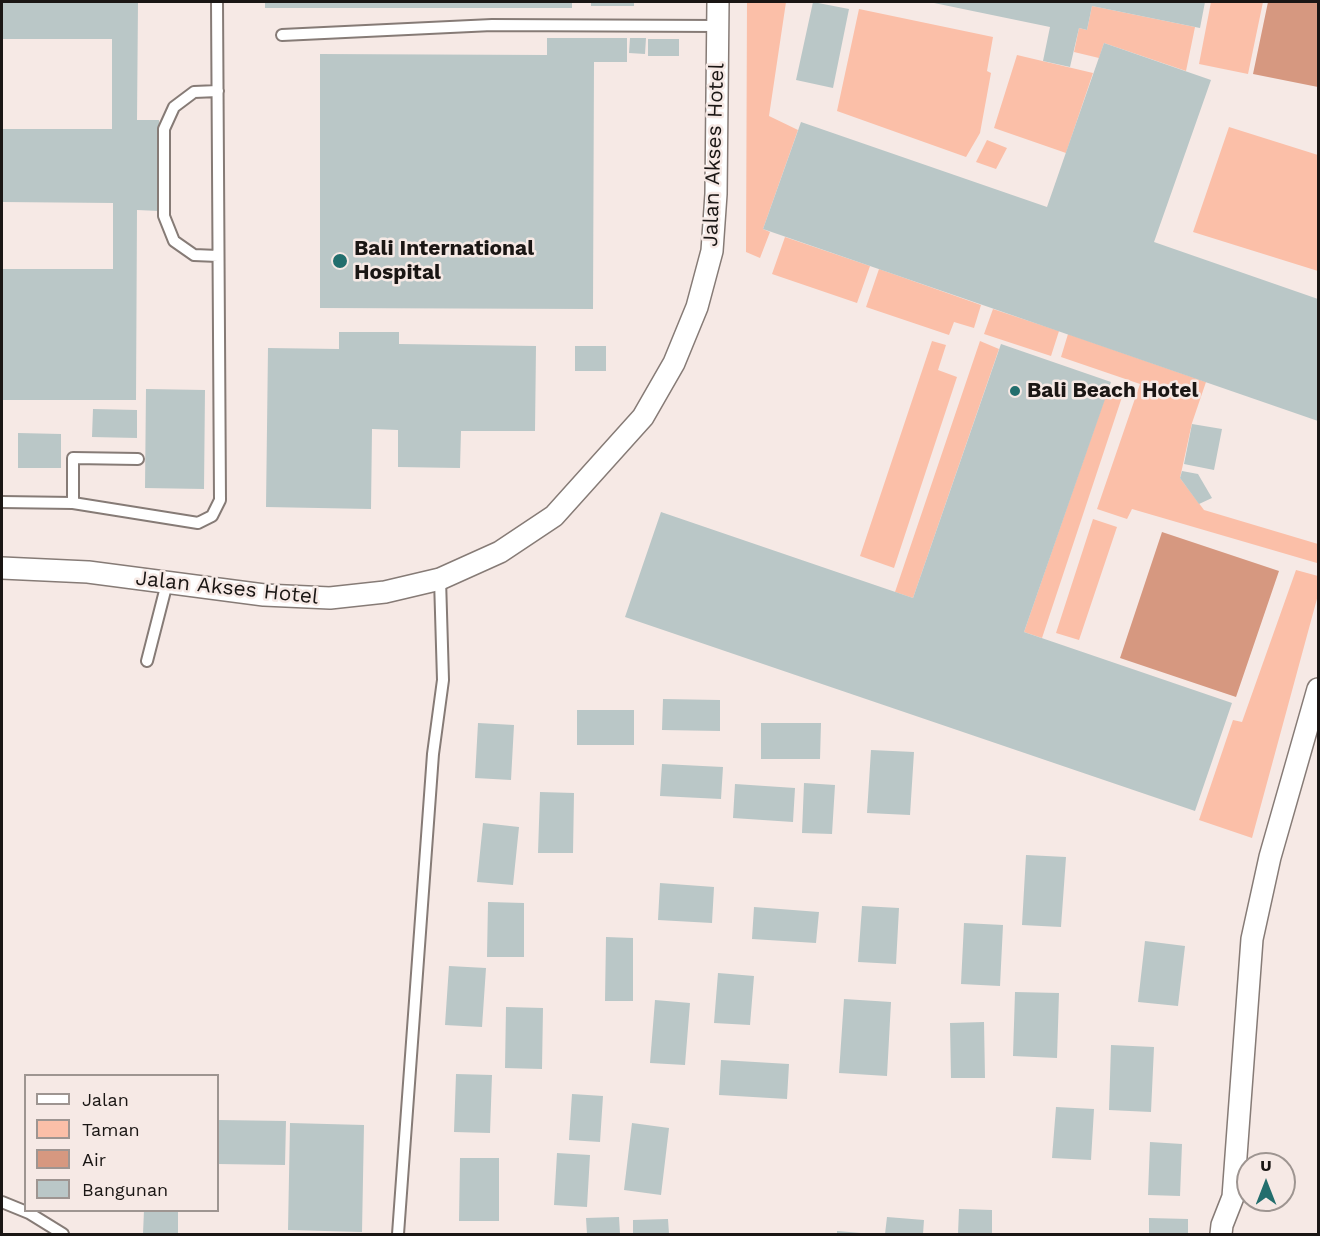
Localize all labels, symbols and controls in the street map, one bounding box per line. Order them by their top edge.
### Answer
street label: Jalan Akses Hotel [698,63,730,247]
place label: Bali International Hospital [354,236,534,286]
marker: Bali International Hospital [331,252,349,270]
place label: Bali Beach Hotel [1027,378,1198,404]
marker: Bali Beach Hotel [1008,384,1022,398]
street label: Jalan Akses Hotel [134,566,320,610]
legend [24,1074,219,1212]
text: Jalan [82,1089,129,1110]
text: Taman [82,1119,140,1140]
text: Air [82,1149,106,1170]
north arrow [1236,1152,1296,1212]
text: U [1260,1156,1272,1175]
text: Bangunan [82,1179,168,1200]

